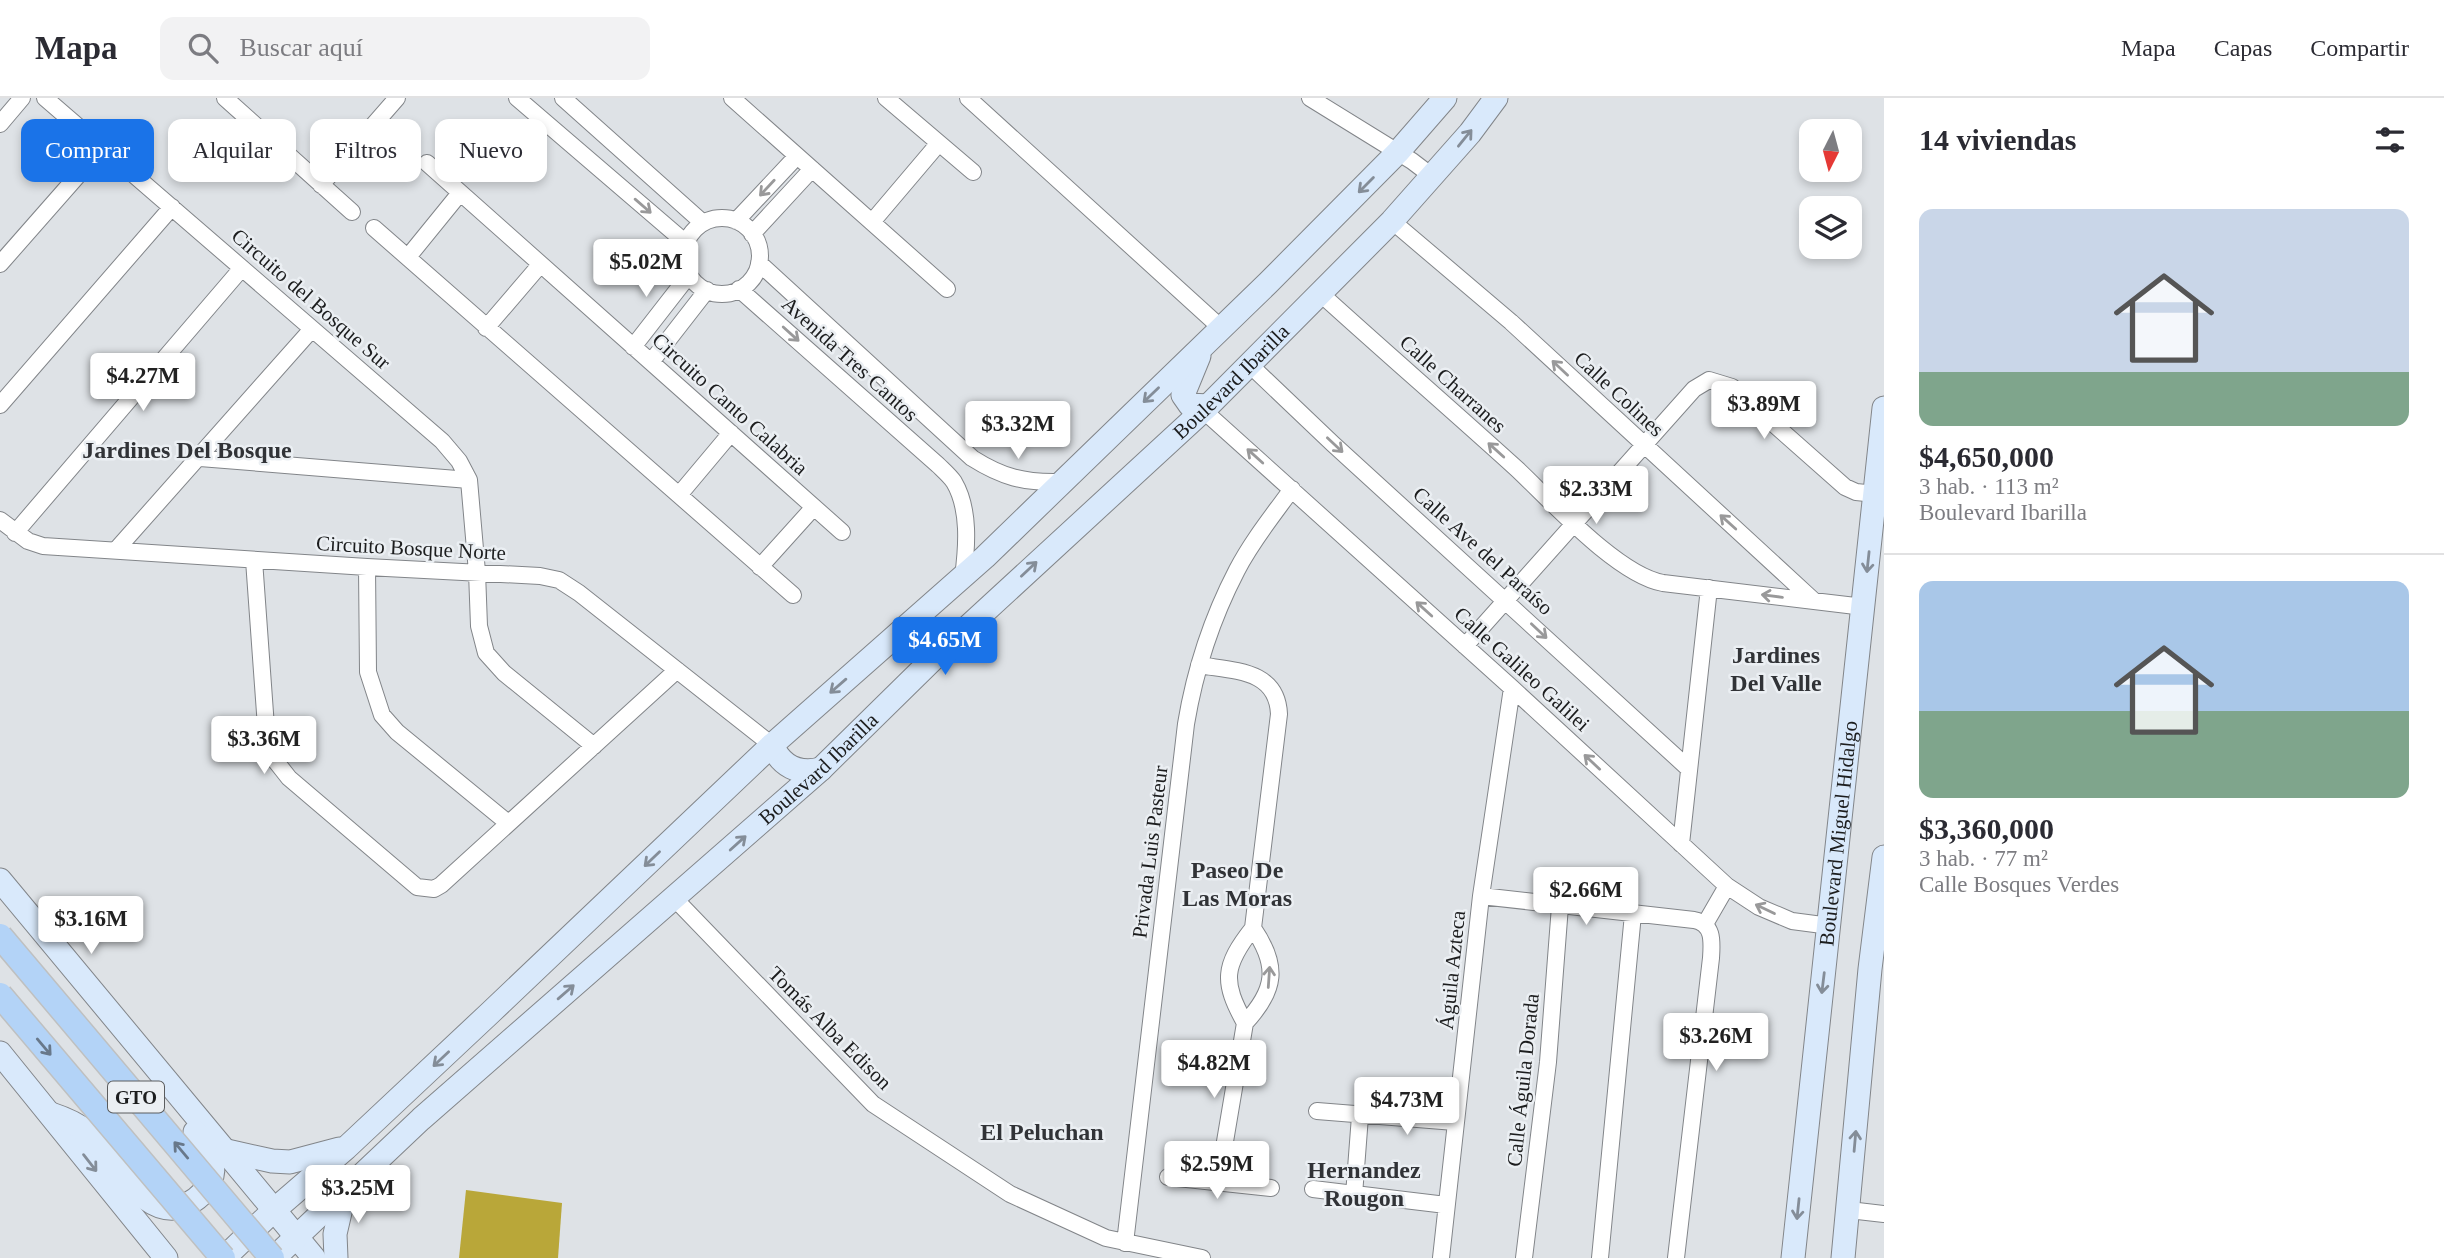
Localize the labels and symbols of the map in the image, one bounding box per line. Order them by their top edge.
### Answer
north arrow [1799,119,1862,182]
one-way arrow [1458,130,1473,148]
one-way arrow [1357,176,1374,193]
one-way arrow [758,179,775,196]
one-way arrow [634,198,652,214]
street label: Circuito del Bosque Sur [227,224,395,374]
pin: $5.02M [589,240,703,299]
street label: Avenida Tres Cantos [777,292,923,426]
street label: Boulevard Ibarilla [1168,319,1295,444]
one-way arrow [781,326,799,342]
street label: Circuito Canto Calabria [647,328,813,480]
street label: Calle Charranes [1395,330,1511,438]
street label: Calle Colines [1569,346,1669,442]
pin: $4.27M [86,354,200,413]
one-way arrow [1551,360,1569,376]
pin: $3.89M [1707,382,1821,441]
one-way arrow [1142,387,1159,404]
pin: $3.32M [961,402,1075,461]
district label: Jardines Del Bosque [82,437,292,463]
one-way arrow [1326,437,1343,454]
one-way arrow [1488,442,1505,459]
one-way arrow [1246,448,1264,464]
pin: $2.33M [1539,466,1653,526]
street label: Calle Ave del Paraíso [1408,482,1558,620]
one-way arrow [1719,514,1737,530]
street label: Circuito Bosque Norte [315,531,507,565]
one-way arrow [1862,550,1875,573]
one-way arrow [1020,561,1037,578]
one-way arrow [1761,589,1784,602]
one-way arrow [1415,601,1433,617]
street label: Calle Galileo Galilei [1449,602,1595,736]
pin: $4.65M [888,618,1002,677]
one-way arrow [1530,623,1547,640]
district label: Jardines Del Valle [1730,642,1822,696]
one-way arrow [830,678,848,694]
street label: Boulevard Ibarilla [754,707,883,830]
pin: $3.36M [207,716,321,776]
street label: Boulevard Miguel Hidalgo [1814,720,1862,947]
one-way arrow [1583,754,1601,770]
street label: Privada Luis Pasteur [1127,764,1173,940]
one-way arrow [729,834,746,851]
one-way arrow [643,851,660,868]
district label: Paseo De Las Moras [1182,857,1292,911]
pin: $2.66M [1529,868,1643,927]
pin: $3.16M [34,896,148,956]
one-way arrow [1755,902,1776,915]
street label: Águila Azteca [1434,909,1470,1031]
street label: Tomás Alba Edison [763,961,897,1095]
one-way arrow [1263,966,1276,989]
one-way arrow [1817,971,1830,994]
one-way arrow [557,984,575,1000]
street label: Calle Águila Dorada [1502,992,1544,1168]
pin: $3.26M [1659,1014,1773,1073]
one-way arrow [36,1038,52,1056]
pin: $4.82M [1157,1040,1271,1100]
one-way arrow [433,1050,450,1067]
pin: $4.73M [1350,1077,1464,1137]
road number: GTO [108,1082,164,1113]
district label: El Peluchan [980,1119,1104,1145]
one-way arrow [1849,1131,1862,1153]
one-way arrow [173,1141,189,1159]
pin: $2.59M [1160,1142,1274,1201]
one-way arrow [82,1153,97,1171]
district label: Hernandez Rougon [1307,1157,1421,1211]
pin: $3.25M [301,1166,415,1225]
one-way arrow [1791,1197,1804,1220]

